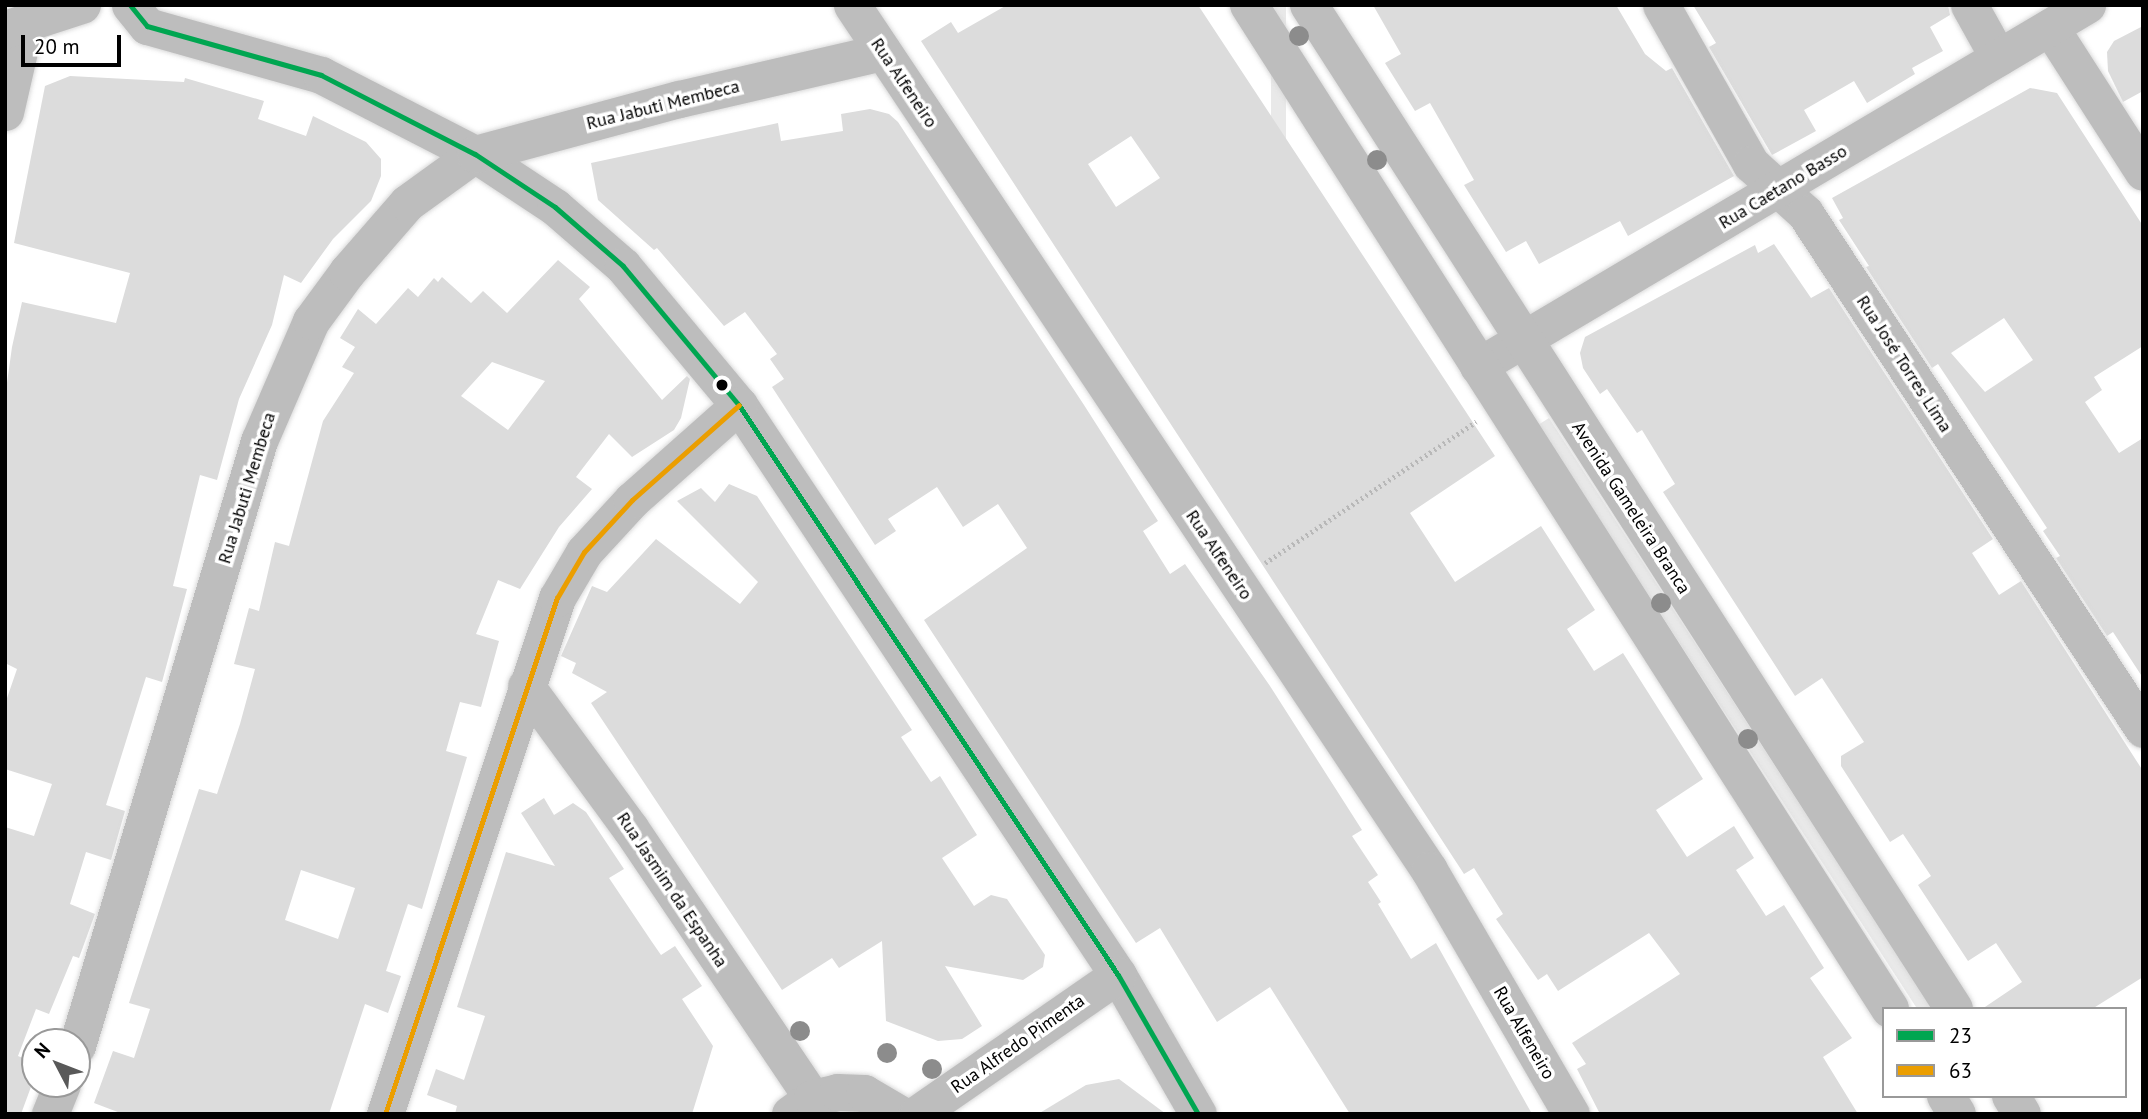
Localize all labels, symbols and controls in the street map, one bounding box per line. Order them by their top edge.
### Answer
scale bar [24,21,124,65]
text: 20 m [34,33,80,60]
street label: Rua Alfeneiro [866,34,942,132]
street label: Rua Jabuti Membeca [584,76,742,134]
street label: Rua Caetano Basso [1715,140,1851,234]
street label: Rua José Torres Lima [1852,291,1956,437]
unlabelled marker [715,378,729,392]
street label: Rua Jabuti Membeca [214,410,280,566]
street label: Avenida Gameleira Branca [1567,418,1695,598]
street label: Rua Alfeneiro [1181,506,1257,604]
street label: Rua Jasmim da Espanha [612,808,732,972]
street label: Rua Alfeneiro [1489,983,1559,1083]
street label: Rua Alfredo Pimenta [947,990,1089,1098]
legend [1882,1007,2127,1098]
text: 23 [1949,1022,1972,1049]
north arrow [21,1028,91,1098]
text: N [29,1038,55,1063]
text: 63 [1949,1057,1972,1084]

